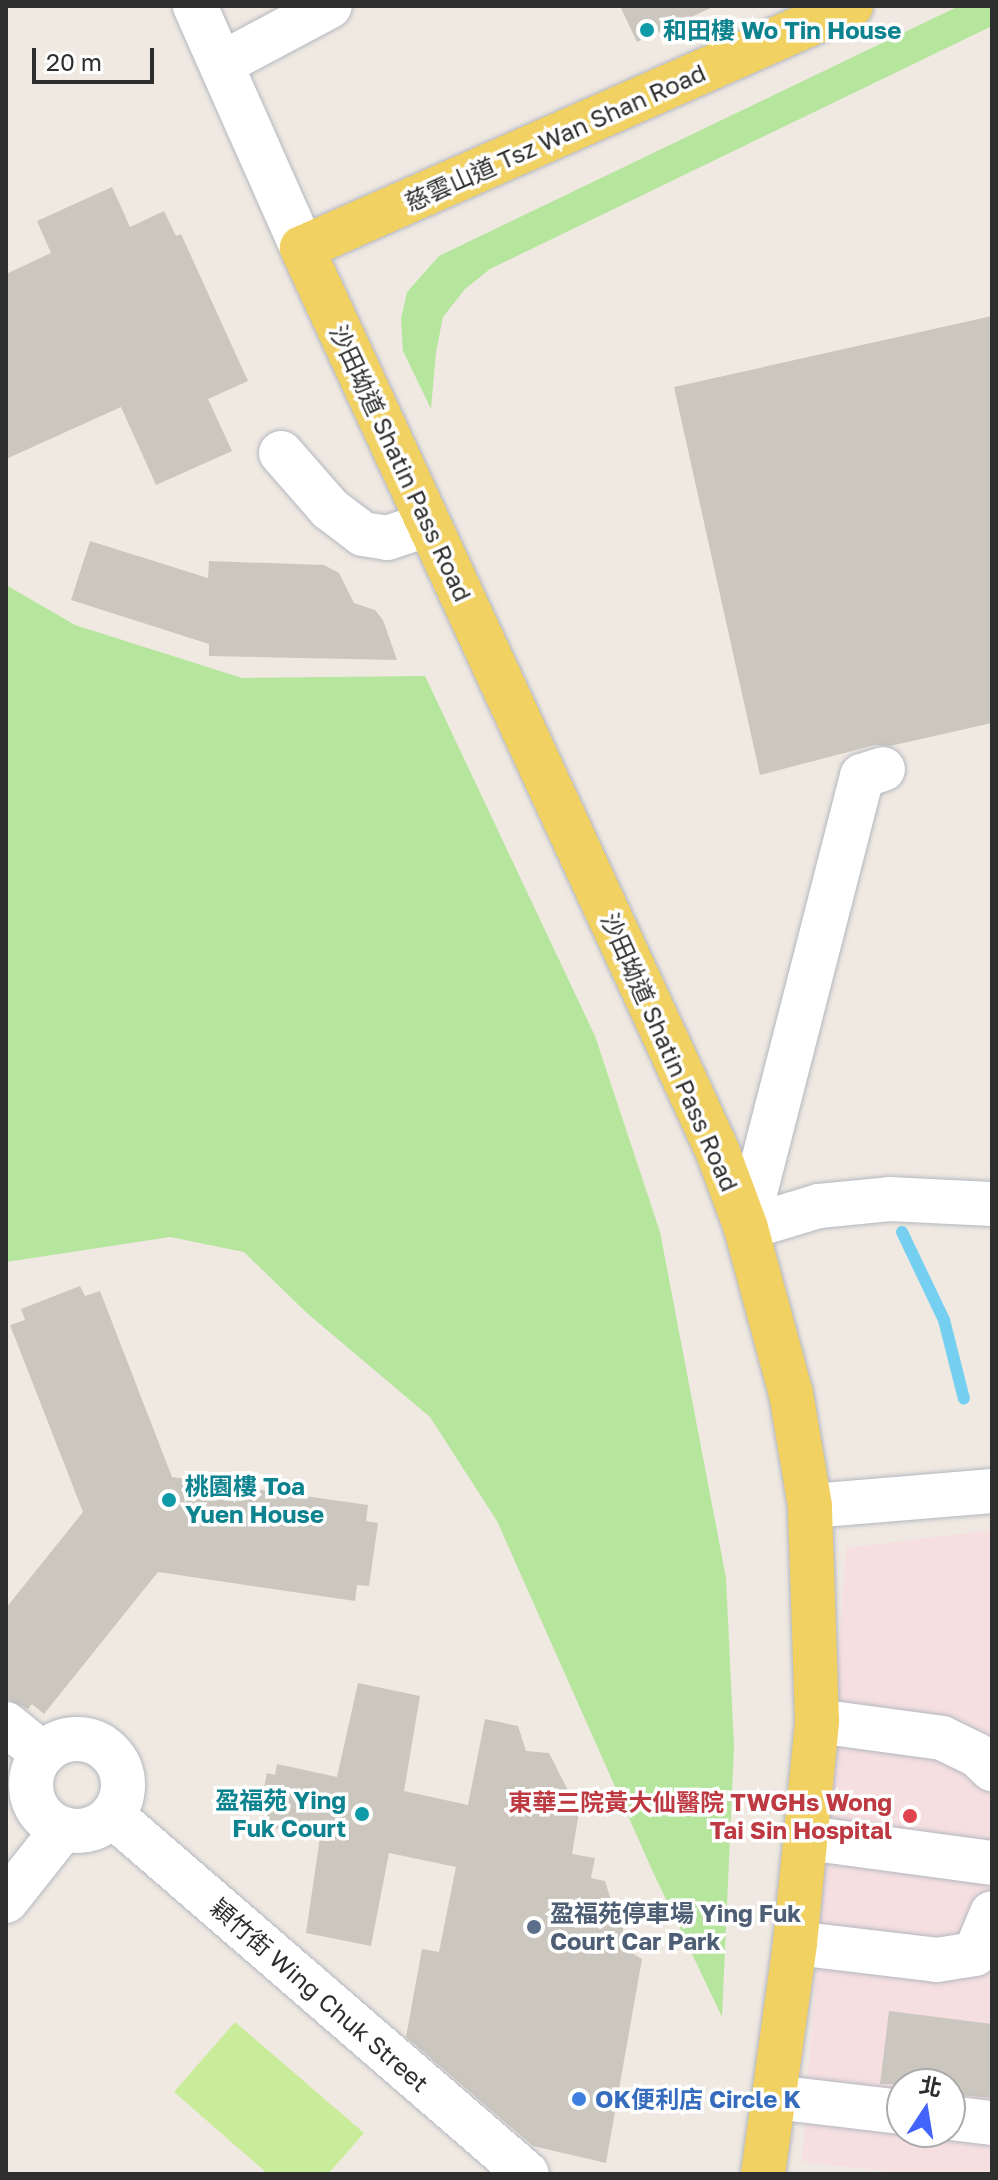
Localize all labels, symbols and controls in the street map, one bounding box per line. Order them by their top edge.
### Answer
place label: 和田樓 Wo Tin House [663,16,901,44]
marker: 和田樓 Wo Tin House [638,21,656,39]
scale bar [36,32,158,82]
text: 20 m [46,47,102,76]
street label: 慈雲山道 Tsz Wan Shan Road [400,58,710,216]
street label: 沙田坳道 Shatin Pass Road [324,320,478,606]
street label: 沙田坳道 Shatin Pass Road [596,908,744,1196]
place label: 桃園樓 Toa Yuen House [185,1472,324,1528]
marker: 桃園樓 Toa Yuen House [160,1491,178,1509]
place label: 盈福苑 Ying Fuk Court [215,1786,346,1842]
place label: 東華三院黃大仙醫院 TWGHs Wong Tai Sin Hospital [508,1788,892,1844]
marker: 盈福苑 Ying Fuk Court [353,1805,371,1823]
marker: 東華三院黃大仙醫院 TWGHs Wong Tai Sin Hospital [899,1805,921,1827]
street label: 穎竹街 Wing Chuk Street [205,1893,435,2097]
place label: 盈福苑停車場 Ying Fuk Court Car Park [550,1899,801,1955]
marker: 盈福苑停車場 Ying Fuk Court Car Park [525,1918,543,1936]
north arrow [886,2068,966,2148]
text: 北 [917,2070,944,2101]
place label: OK便利店 Circle K [595,2085,801,2113]
marker: OK便利店 Circle K [570,2090,588,2108]

